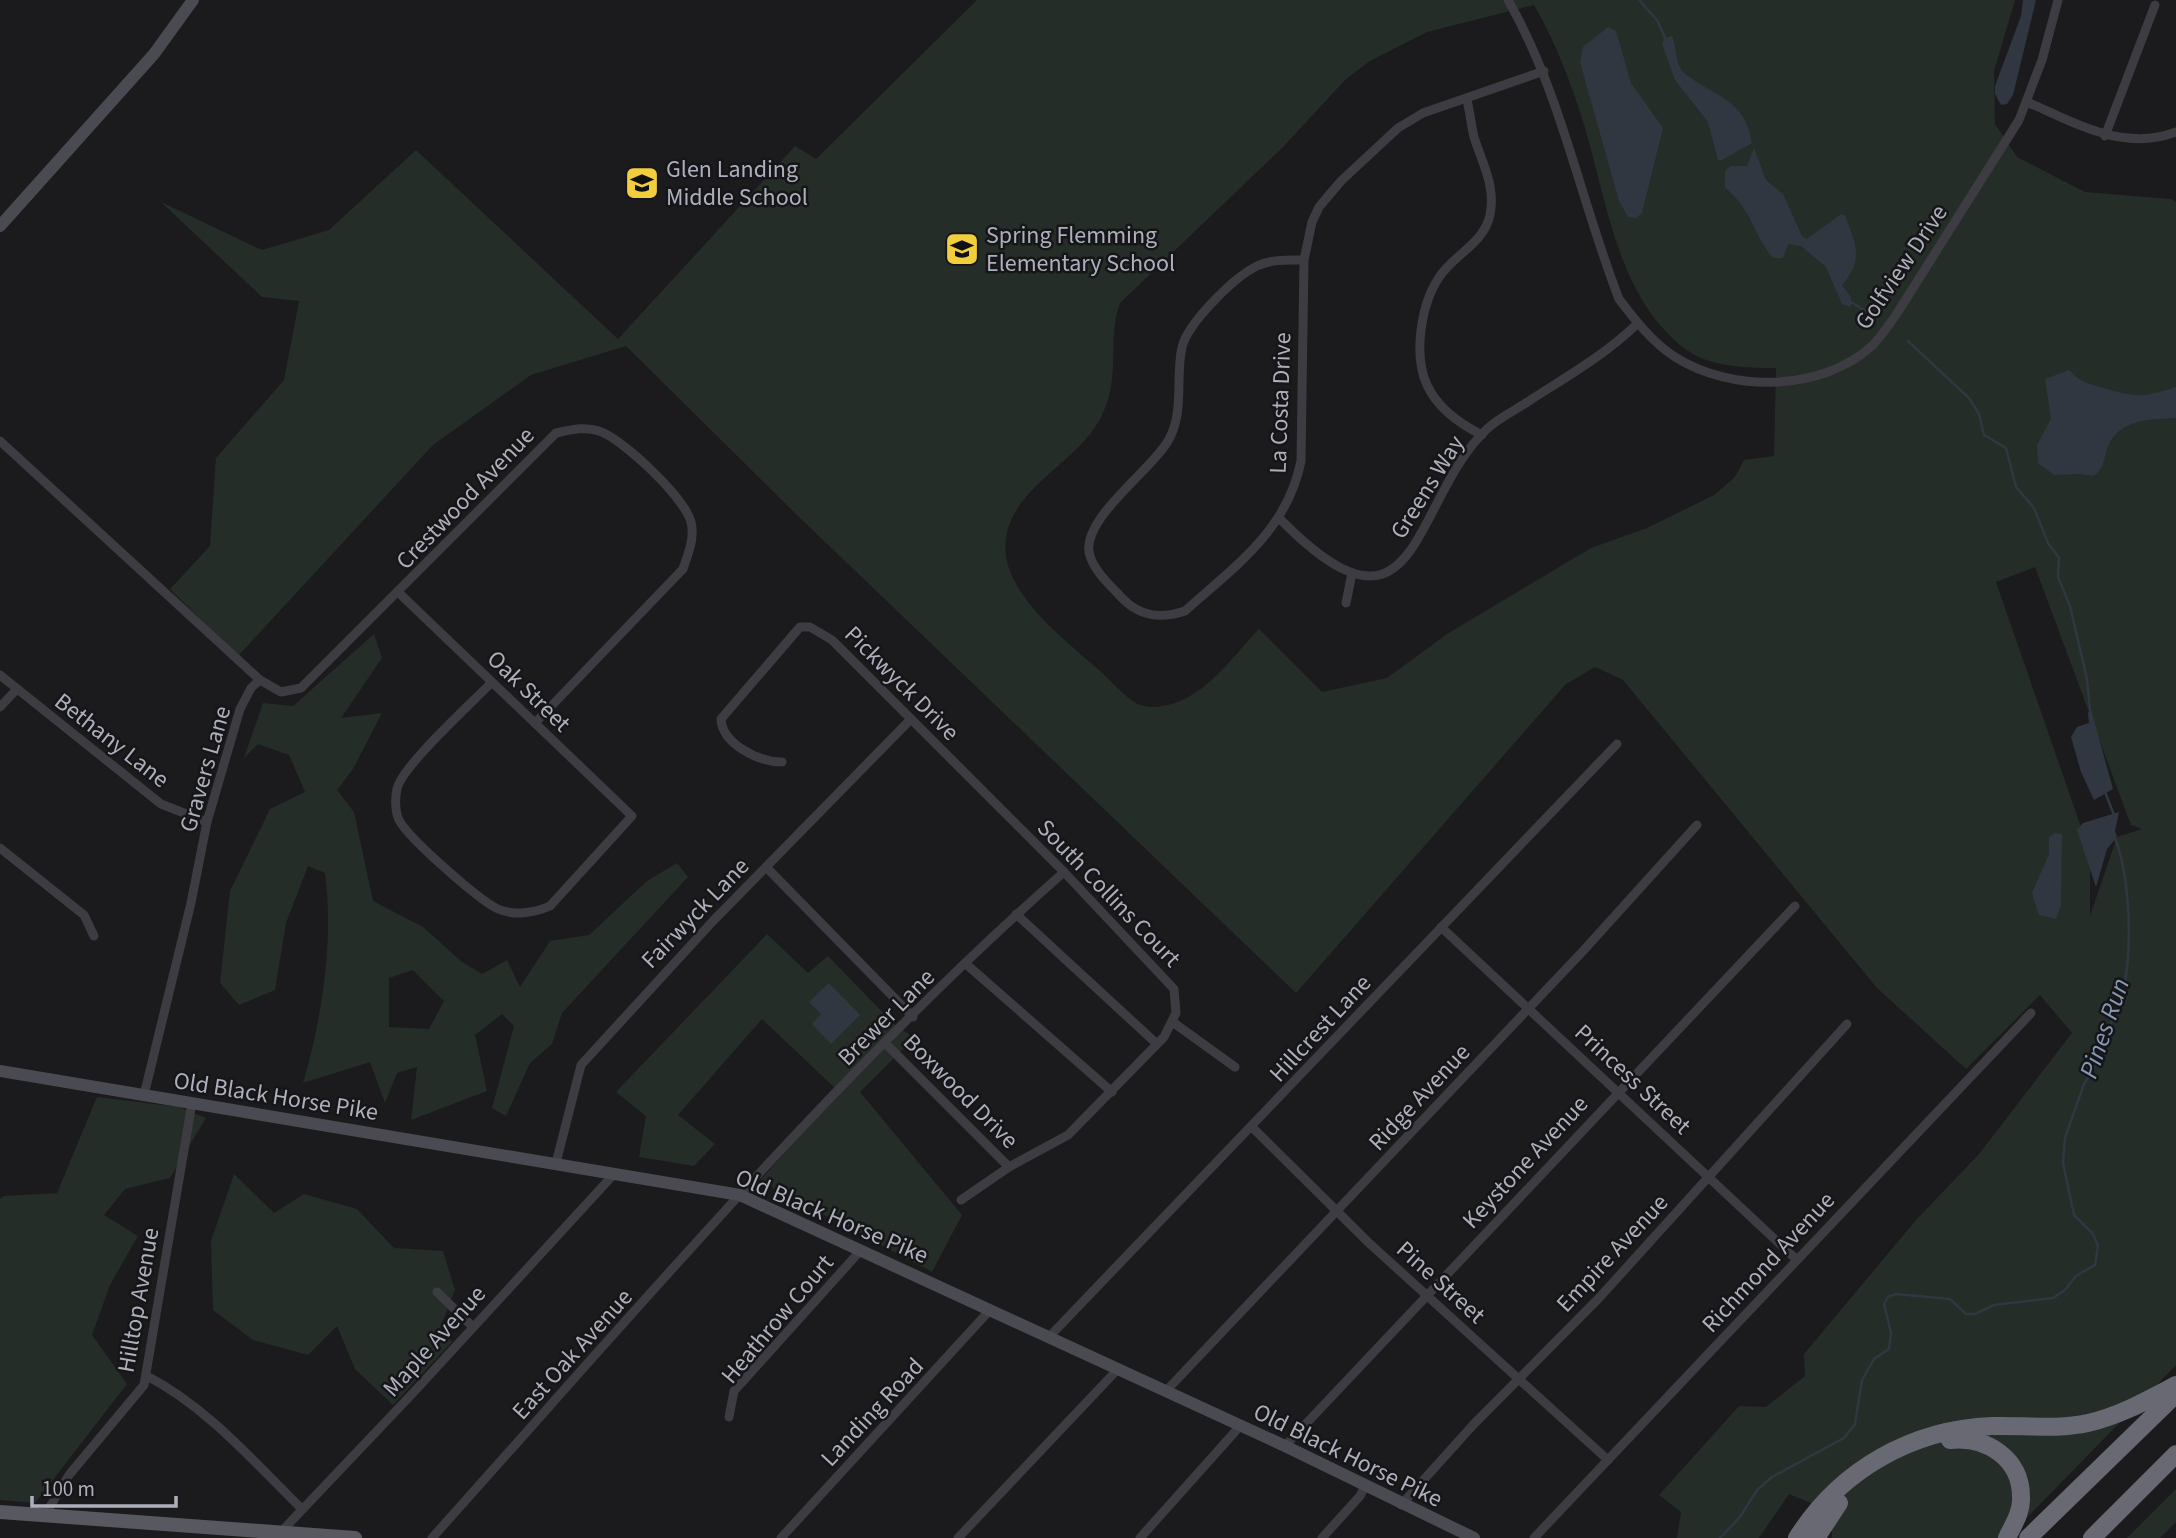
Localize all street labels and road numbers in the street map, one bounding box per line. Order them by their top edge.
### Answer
street label: Golfview Drive [1847,198,1956,337]
street label: La Costa Drive [1261,332,1300,474]
street label: Crestwood Avenue [388,419,543,578]
street label: Greens Way [1382,429,1473,546]
street label: Pickwyck Drive [836,618,967,749]
street label: Oak Street [479,642,579,740]
street label: Bethany Lane [47,684,176,796]
street label: Gravers Lane [171,702,240,836]
street label: South Collins Court [1029,811,1189,975]
street label: Fairwyck Lane [633,850,757,977]
street label: Brewer Lane [830,961,943,1074]
street label: Hillcrest Lane [1261,967,1380,1090]
street label: Princess Street [1566,1016,1699,1143]
street label: Boxwood Drive [895,1026,1026,1157]
street label: Ridge Avenue [1360,1036,1478,1159]
street label: Old Black Horse Pike [171,1063,381,1130]
street label: Keystone Avenue [1454,1088,1597,1237]
street label: Old Black Horse Pike [730,1160,934,1273]
street label: Richmond Avenue [1694,1184,1843,1341]
street label: Empire Avenue [1548,1186,1676,1320]
street label: Hilltop Avenue [109,1225,168,1375]
street label: Pine Street [1388,1233,1493,1332]
street label: Heathrow Court [713,1247,842,1392]
street label: Maple Avenue [375,1278,494,1405]
street label: East Oak Avenue [504,1281,641,1428]
street label: Landing Road [813,1350,932,1475]
street label: Old Black Horse Pike [1247,1394,1448,1516]

